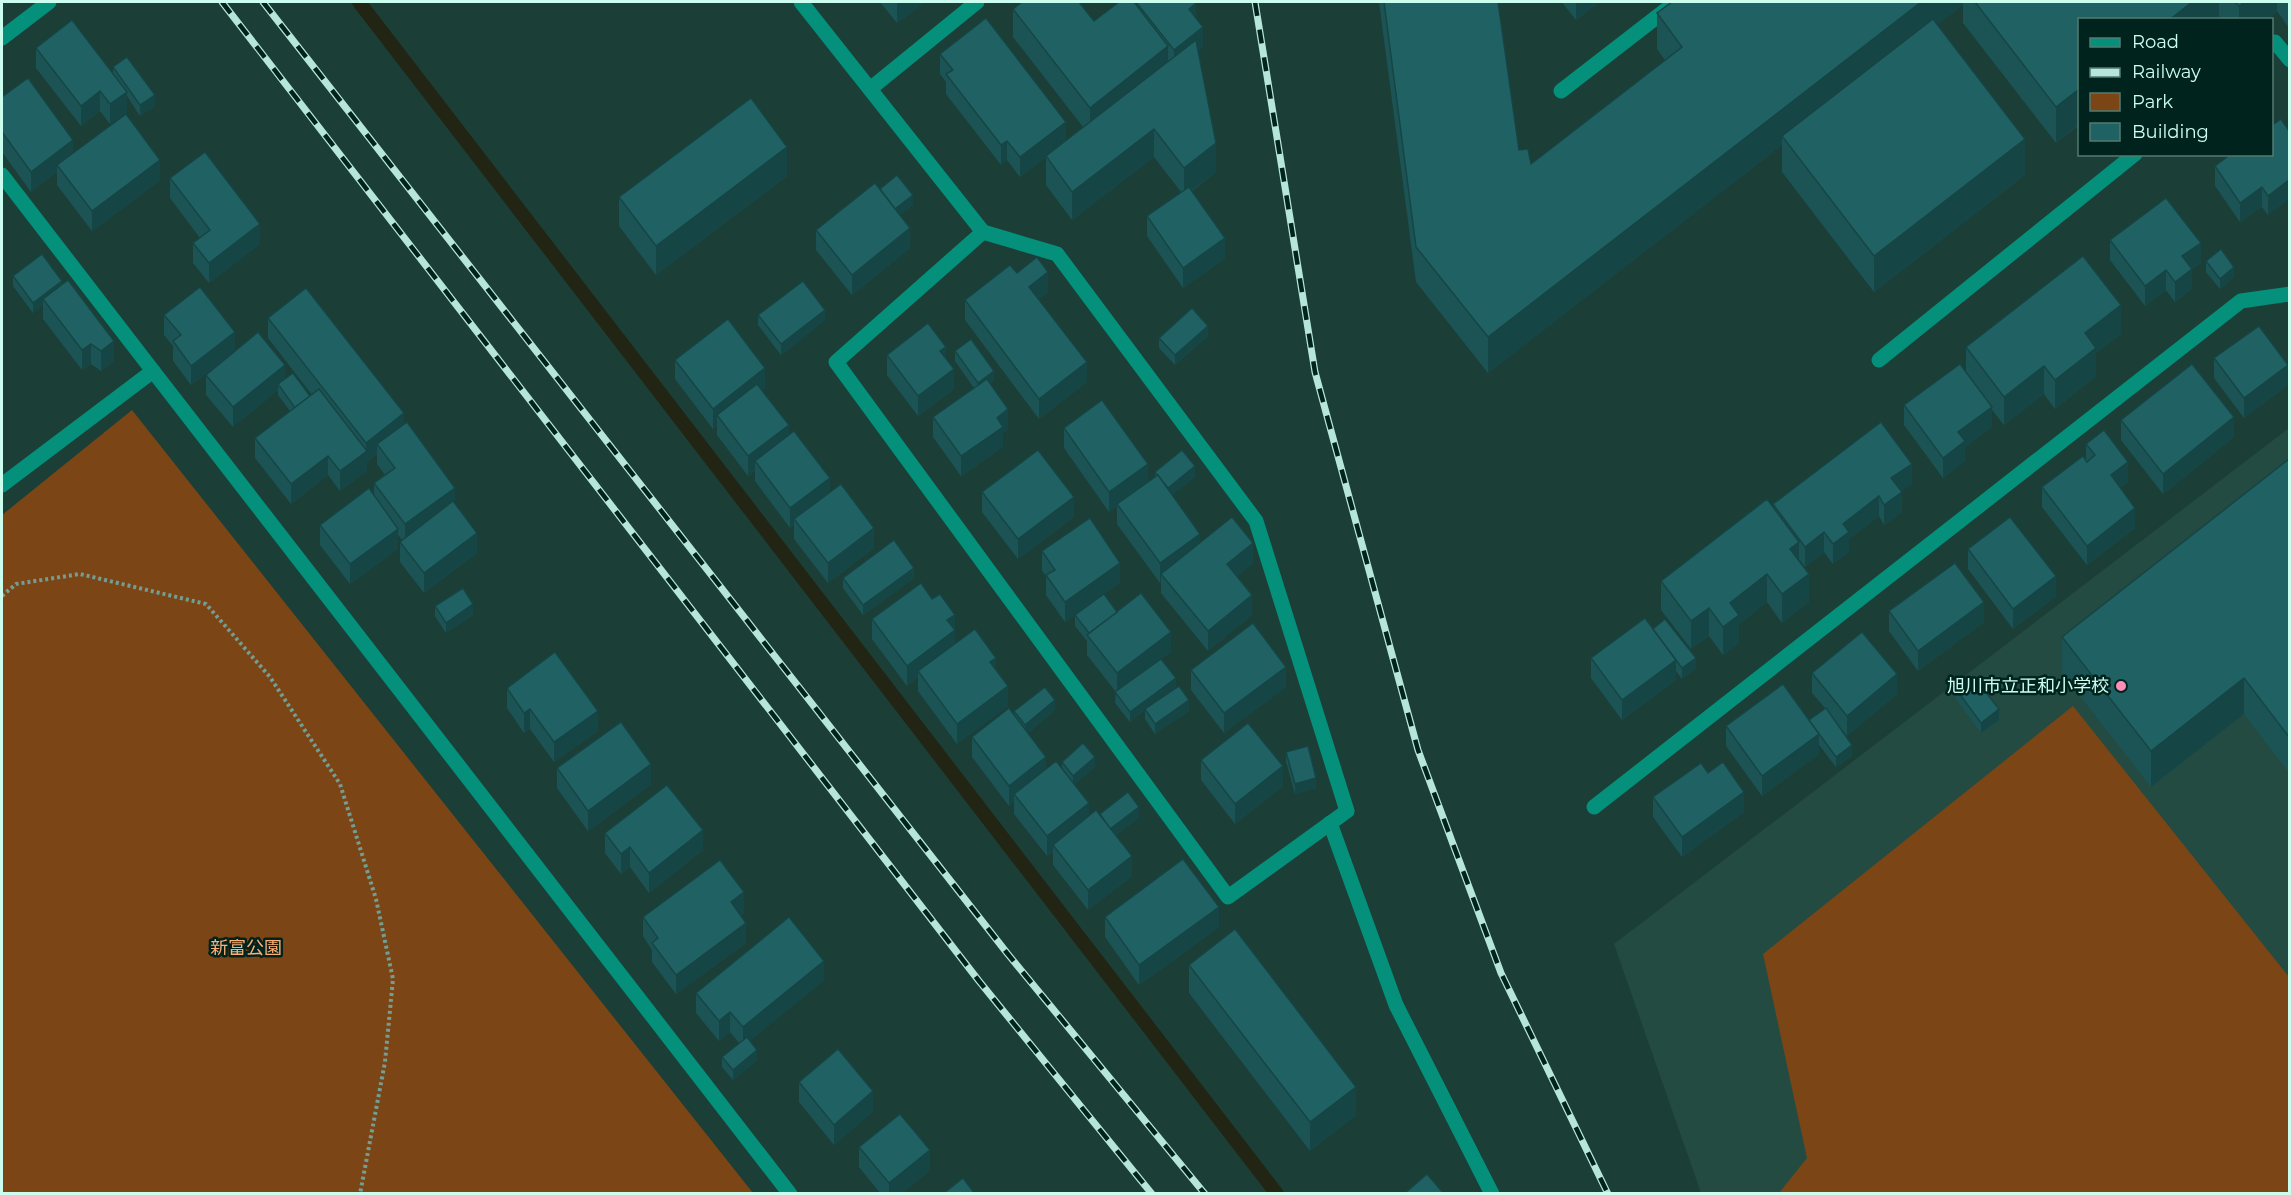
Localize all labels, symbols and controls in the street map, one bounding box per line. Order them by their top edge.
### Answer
legend [2078,18,2273,156]
text: Road [2132,31,2179,53]
text: Railway [2132,61,2201,83]
text: Park [2132,91,2173,113]
text: Building [2132,121,2209,143]
place label: 旭川市立正和小学校 [1947,675,2109,697]
marker: 旭川市立正和小学校 [2114,679,2128,693]
park label: 新富公園 [210,937,282,959]

